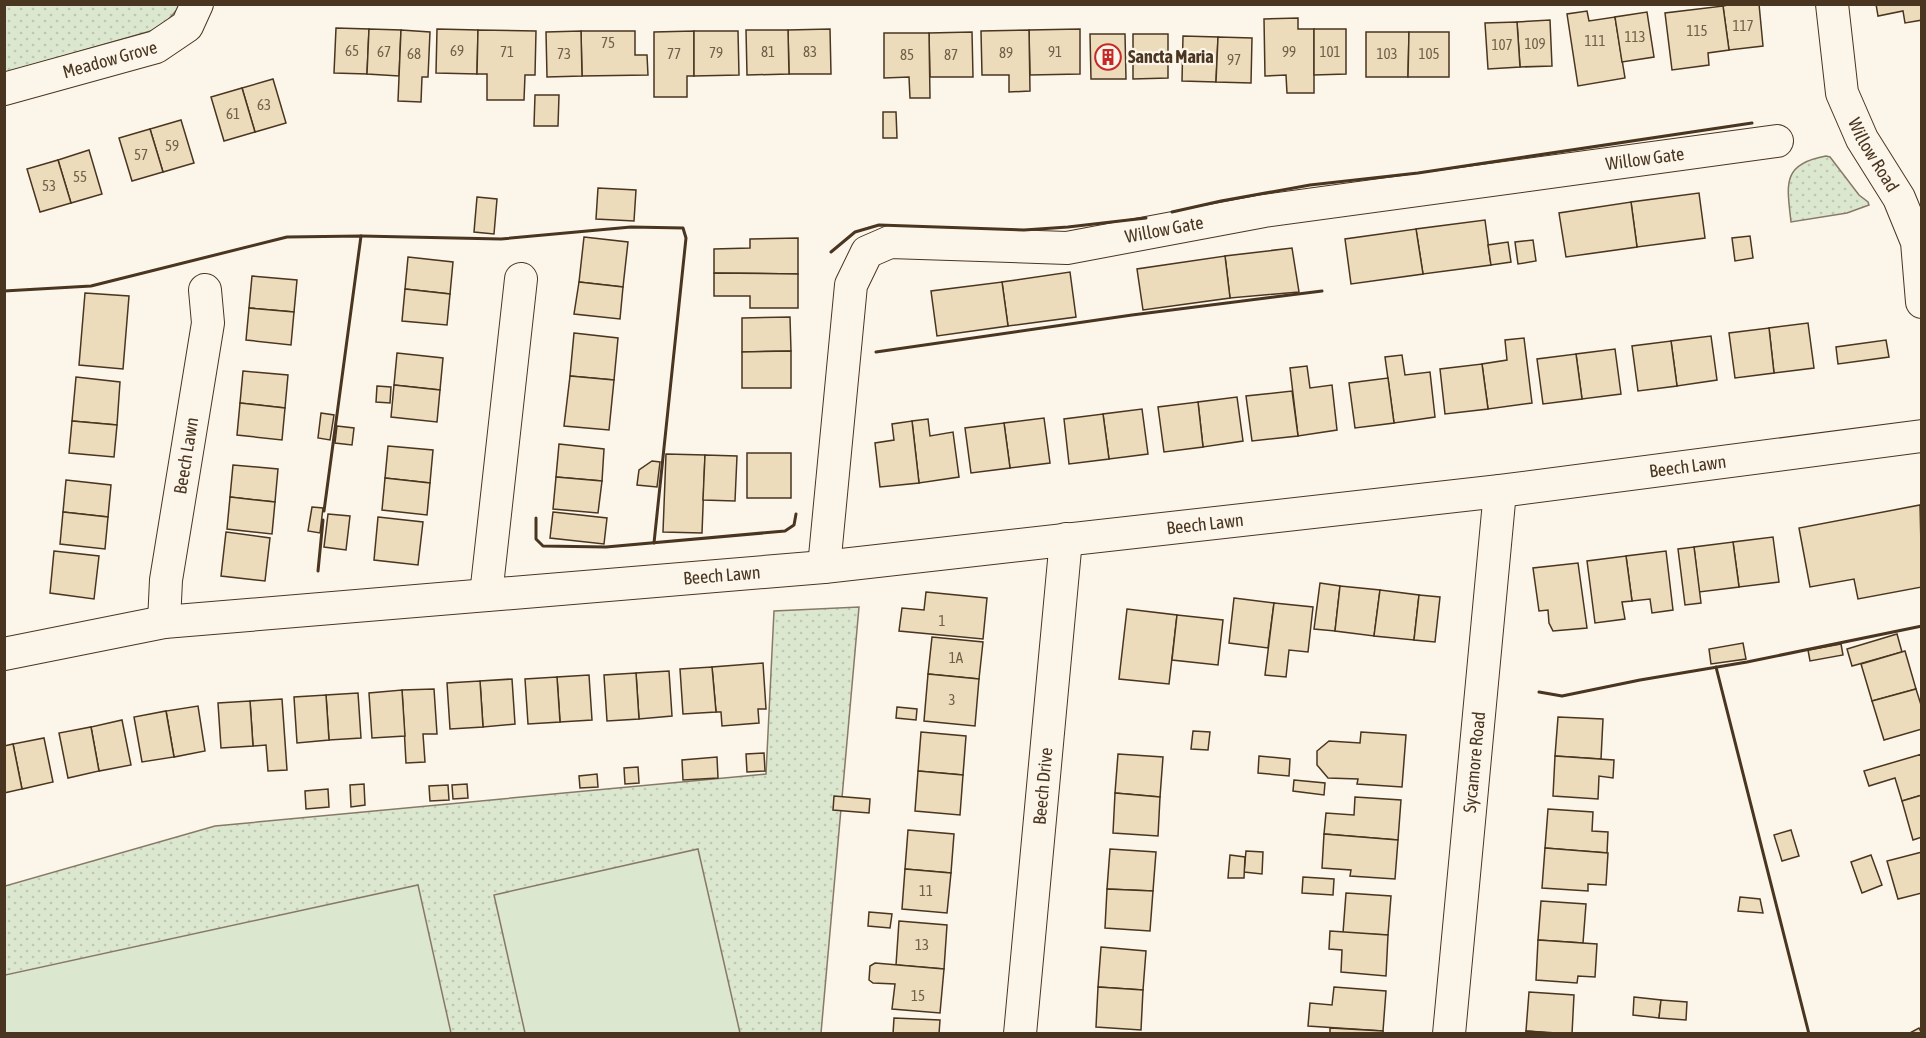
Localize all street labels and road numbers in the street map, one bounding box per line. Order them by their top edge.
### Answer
street label: Meadow Grove [60,36,160,82]
street label: Willow Road [1844,114,1903,196]
street label: Willow Gate [1604,143,1685,174]
street label: Willow Gate [1123,212,1205,247]
street label: Beech Lawn [169,416,202,496]
street label: Beech Lawn [1648,451,1727,481]
street label: Beech Lawn [1165,509,1245,538]
street label: Beech Lawn [682,561,761,589]
street label: Sycamore Road [1459,711,1489,814]
street label: Beech Drive [1028,746,1057,826]

